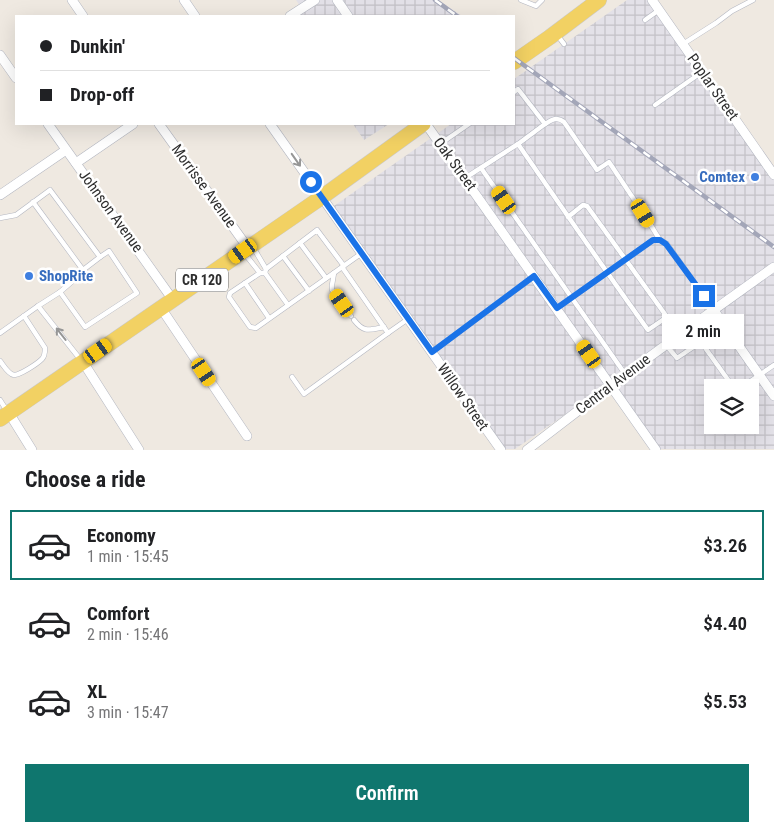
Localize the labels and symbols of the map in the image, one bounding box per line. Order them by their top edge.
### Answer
street label: Poplar Street [684,50,742,124]
street label: Oak Street [430,134,480,194]
street label: Morrisse Avenue [168,141,240,231]
one-way arrow [291,153,301,167]
street label: Johnson Avenue [75,166,147,256]
place label: Comtex [699,168,745,186]
route start [300,171,322,193]
marker: Comtex [749,171,761,183]
car [489,183,518,217]
car [628,196,657,230]
car [226,236,259,266]
place label: ShopRite [39,267,93,285]
road number: CR 120 [176,268,228,292]
marker: ShopRite [23,270,35,282]
route end [693,285,715,307]
car [327,286,356,320]
callout: 2 min [663,314,745,348]
one-way arrow [55,328,66,341]
car [81,336,114,366]
car [574,337,603,371]
street label: Central Avenue [572,350,654,418]
car [189,355,218,389]
street label: Willow Street [433,360,493,434]

